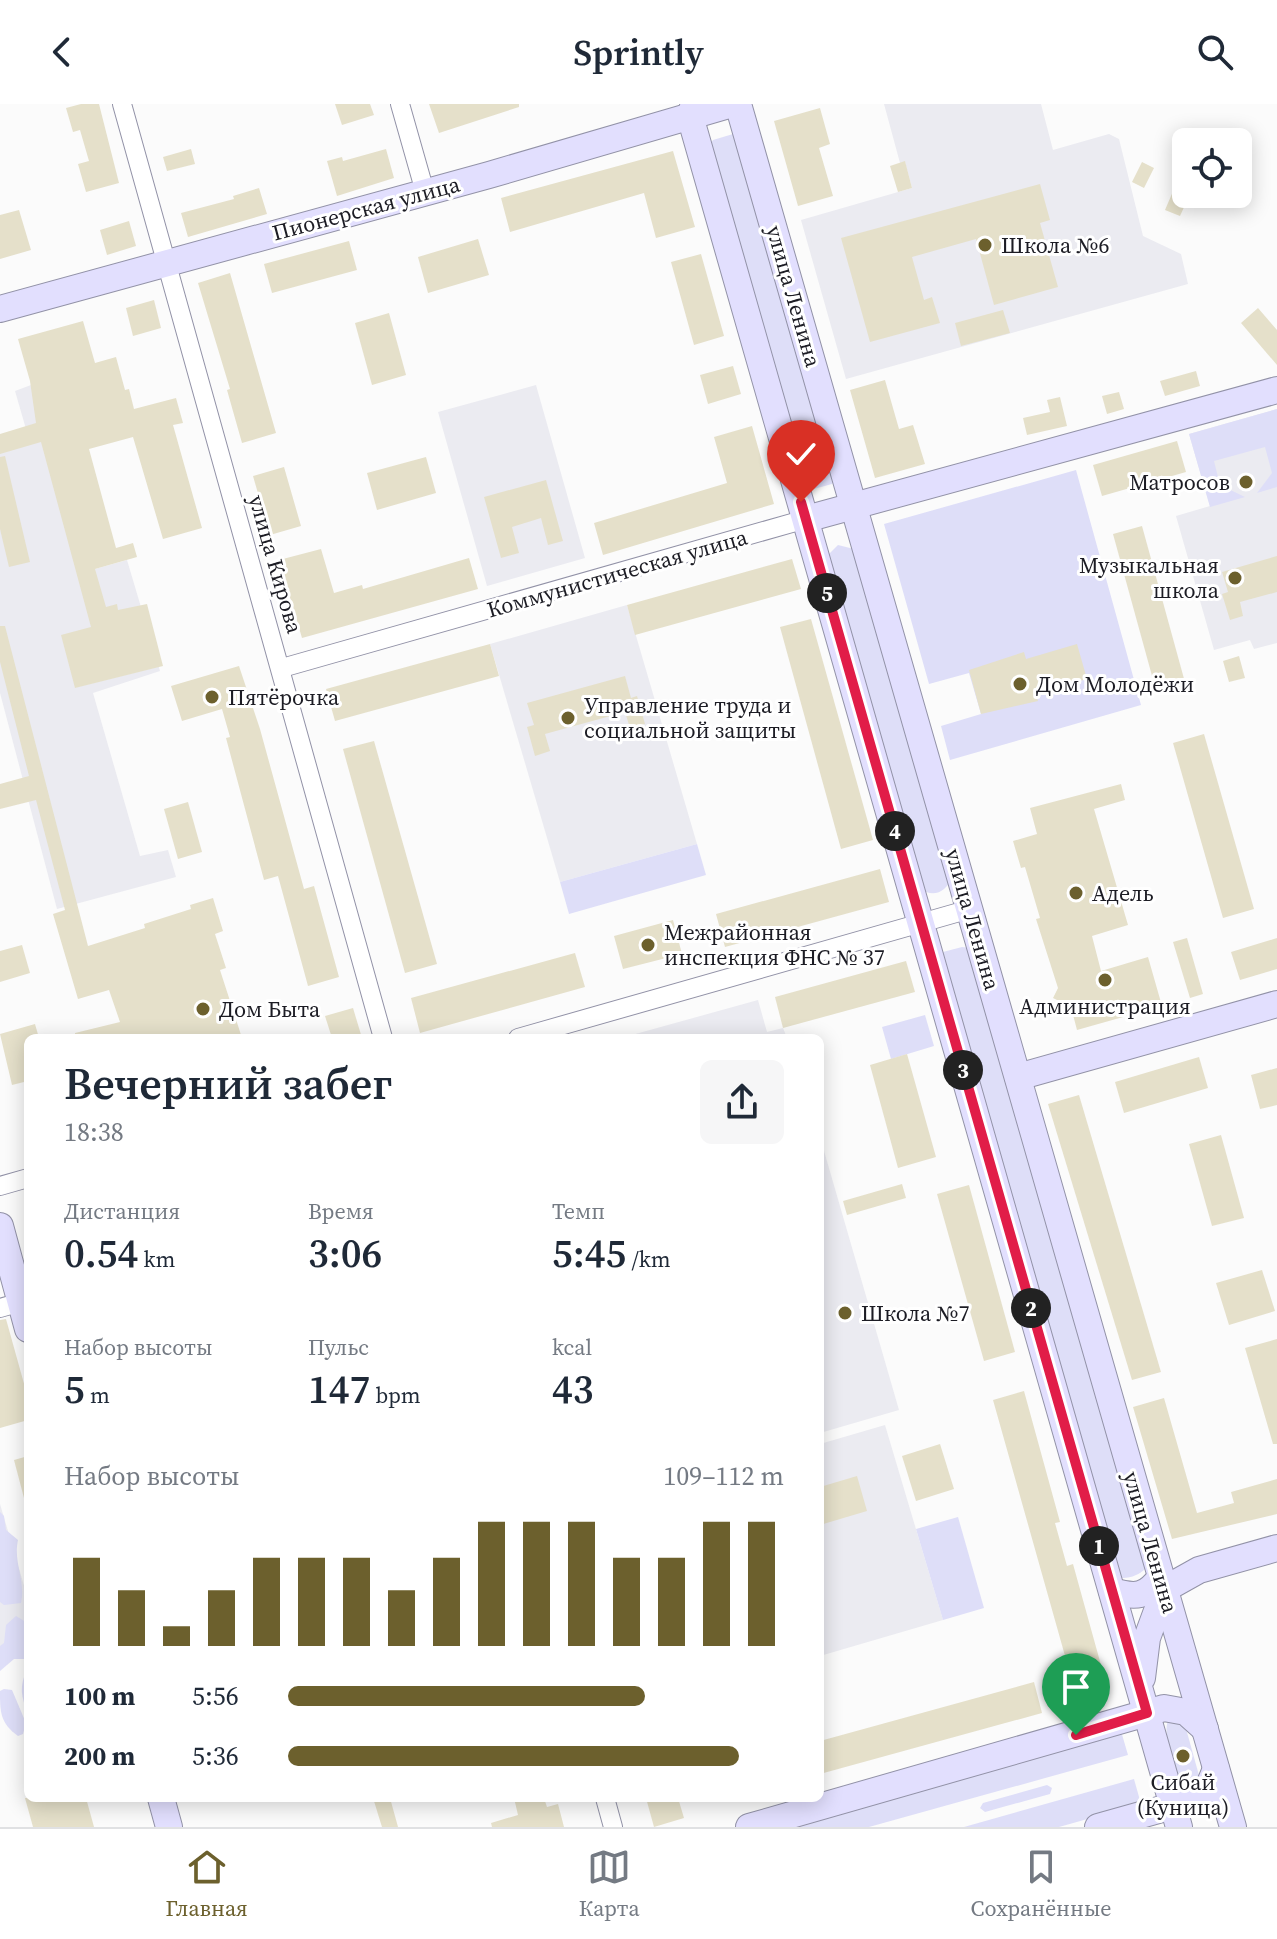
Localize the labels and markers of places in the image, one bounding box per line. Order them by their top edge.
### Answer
place label: Школа №6 [1001,230,1110,260]
marker: Школа №6 [976,236,994,254]
pin [767,420,835,502]
place label: Матросов [1129,467,1230,497]
marker: Матросов [1237,473,1255,491]
place label: Музыкальная школа [1079,550,1220,605]
marker: Музыкальная школа [1226,569,1244,587]
pin: 5 [807,573,847,613]
place label: Дом Молодёжи [1036,669,1194,699]
marker: Дом Молодёжи [1011,675,1029,693]
place label: Пятёрочка [228,682,340,712]
marker: Пятёрочка [203,688,221,706]
place label: Управление труда и социальной защиты [584,690,796,745]
marker: Управление труда и социальной защиты [559,709,577,727]
pin: 4 [875,811,915,851]
place label: Адель [1092,878,1154,908]
marker: Адель [1067,884,1085,902]
place label: Межрайонная инспекция ФНС № 37 [664,917,885,972]
marker: Межрайонная инспекция ФНС № 37 [639,936,657,954]
marker: Администрация [1096,971,1114,989]
place label: Администрация [1019,991,1191,1021]
place label: Дом Быта [219,994,321,1024]
marker: Дом Быта [194,1000,212,1018]
pin: 3 [943,1050,983,1090]
pin: 2 [1011,1288,1051,1328]
place label: Школа №7 [861,1298,970,1328]
marker: Школа №7 [836,1304,854,1322]
pin: 1 [1079,1526,1119,1566]
pin [1042,1653,1110,1735]
marker: Сибай (Куница) [1174,1747,1192,1765]
place label: Сибай (Куница) [1137,1767,1229,1822]

